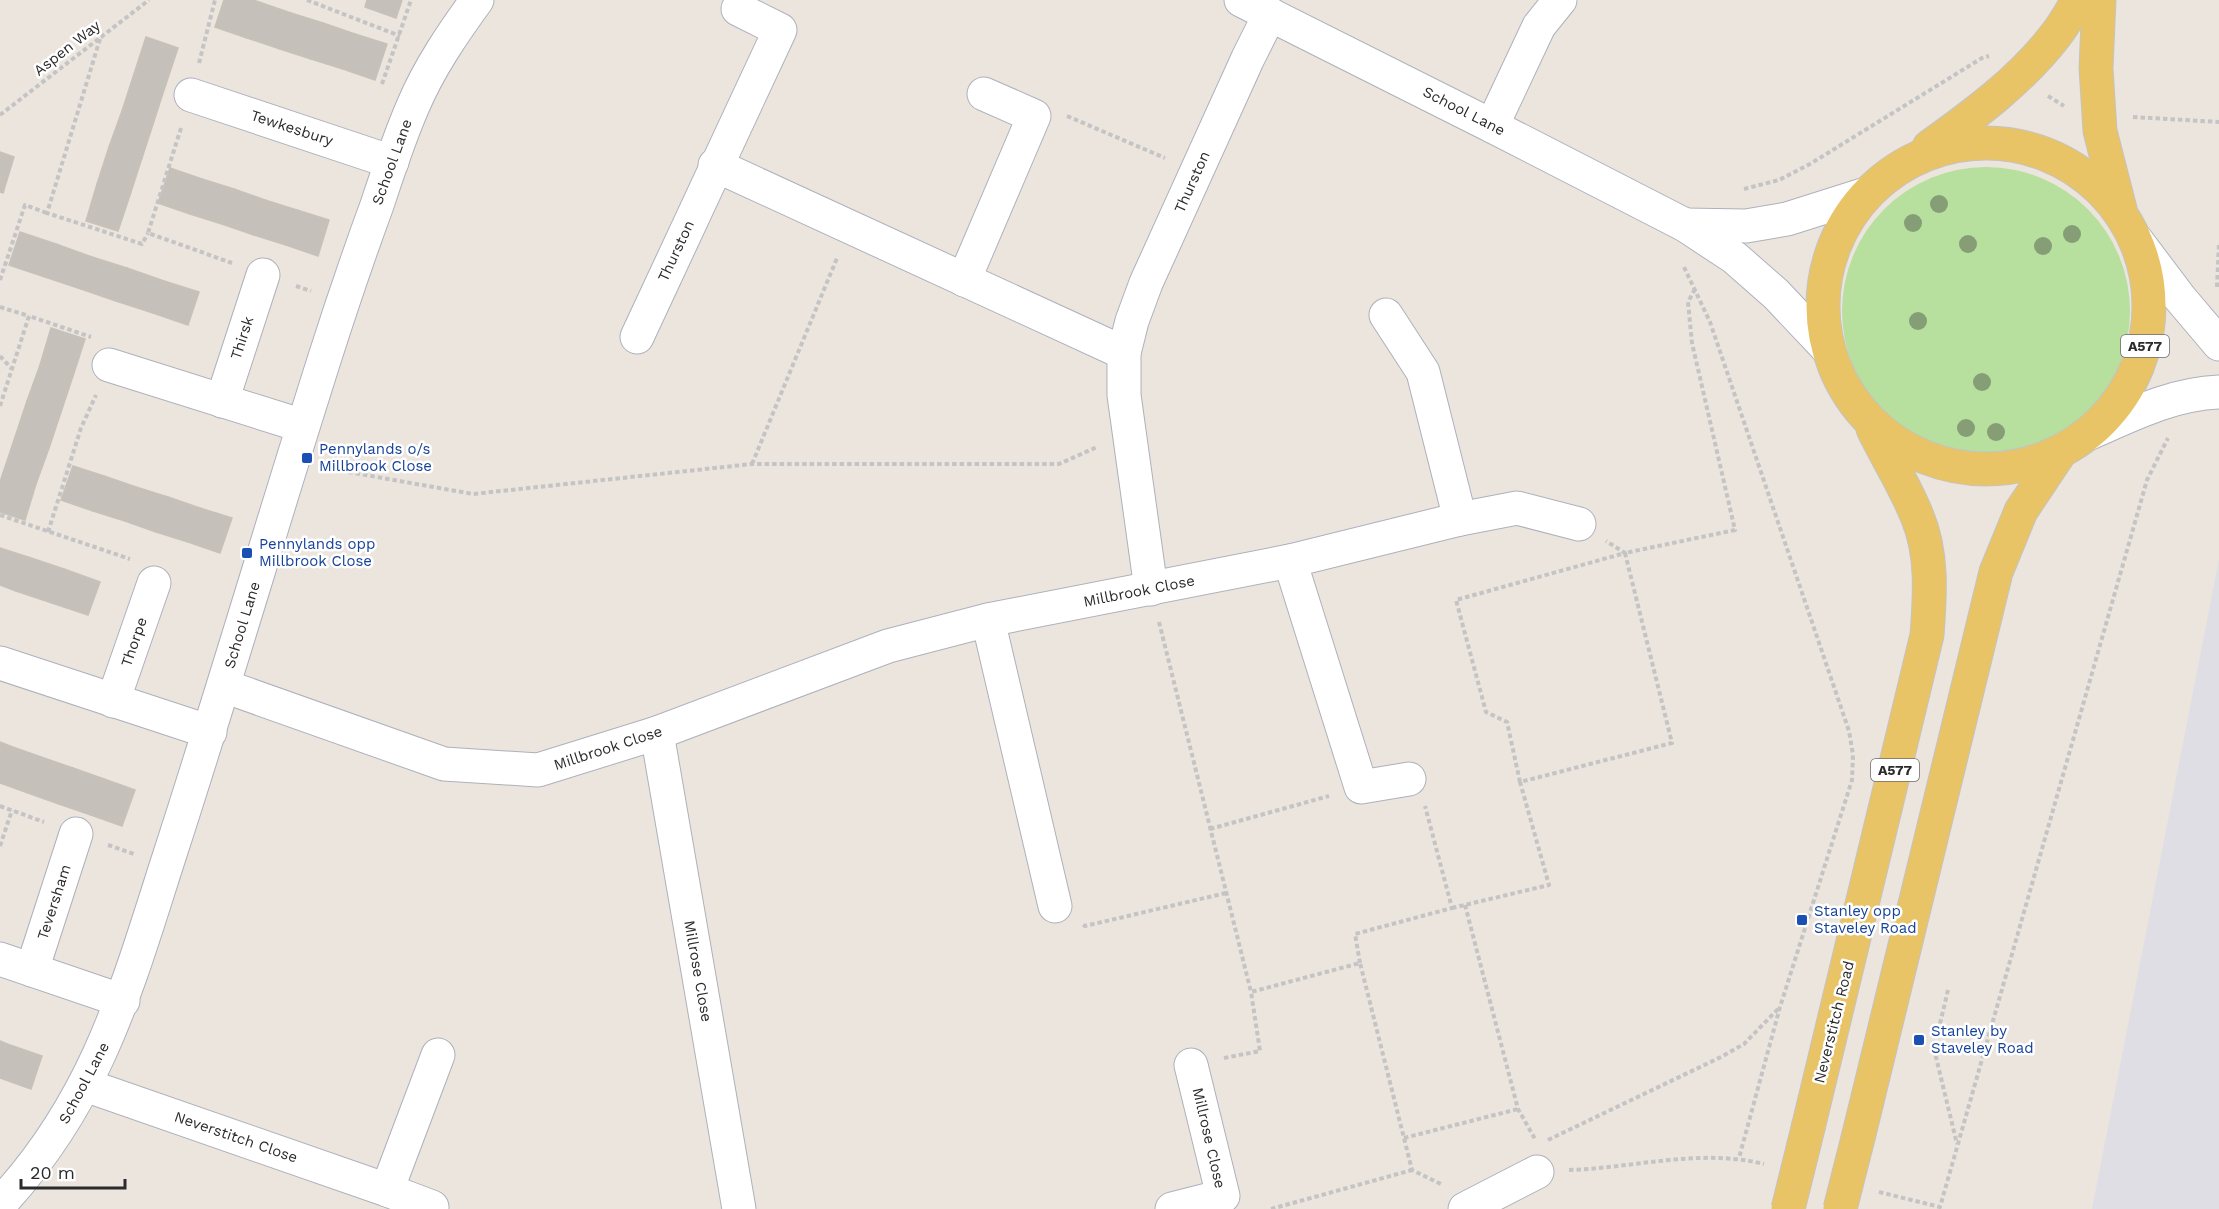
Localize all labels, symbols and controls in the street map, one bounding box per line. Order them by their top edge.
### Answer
street label: Aspen Way [30,16,104,80]
street label: School Lane [1420,83,1508,139]
street label: Tewkesbury [248,106,336,150]
street label: School Lane [368,117,416,207]
street label: Thurston [1170,148,1214,216]
street label: Thurston [654,217,698,285]
street label: Thirsk [227,314,258,362]
road number: A577 [2121,335,2169,357]
place label: Pennylands o/s Millbrook Close [319,440,432,475]
marker: Pennylands o/s Millbrook Close [300,451,314,465]
place label: Pennylands opp Millbrook Close [259,535,375,570]
marker: Pennylands opp Millbrook Close [240,546,254,560]
street label: Millbrook Close [1082,571,1196,611]
street label: School Lane [220,579,264,671]
street label: Thorpe [117,615,151,669]
street label: Millbrook Close [551,722,665,774]
road number: A577 [1871,759,1919,781]
street label: Teversham [33,862,75,942]
place label: Stanley opp Staveley Road [1814,902,1917,937]
marker: Stanley opp Staveley Road [1795,913,1809,927]
street label: Millrose Close [680,919,716,1023]
street label: Neverstitch Road [1810,959,1858,1085]
place label: Stanley by Staveley Road [1931,1022,2034,1057]
marker: Stanley by Staveley Road [1912,1033,1926,1047]
street label: School Lane [55,1039,113,1127]
street label: Millrose Close [1189,1086,1229,1190]
street label: Neverstitch Close [172,1107,300,1167]
scale bar [21,1152,124,1190]
text: 20 m [30,1162,75,1183]

